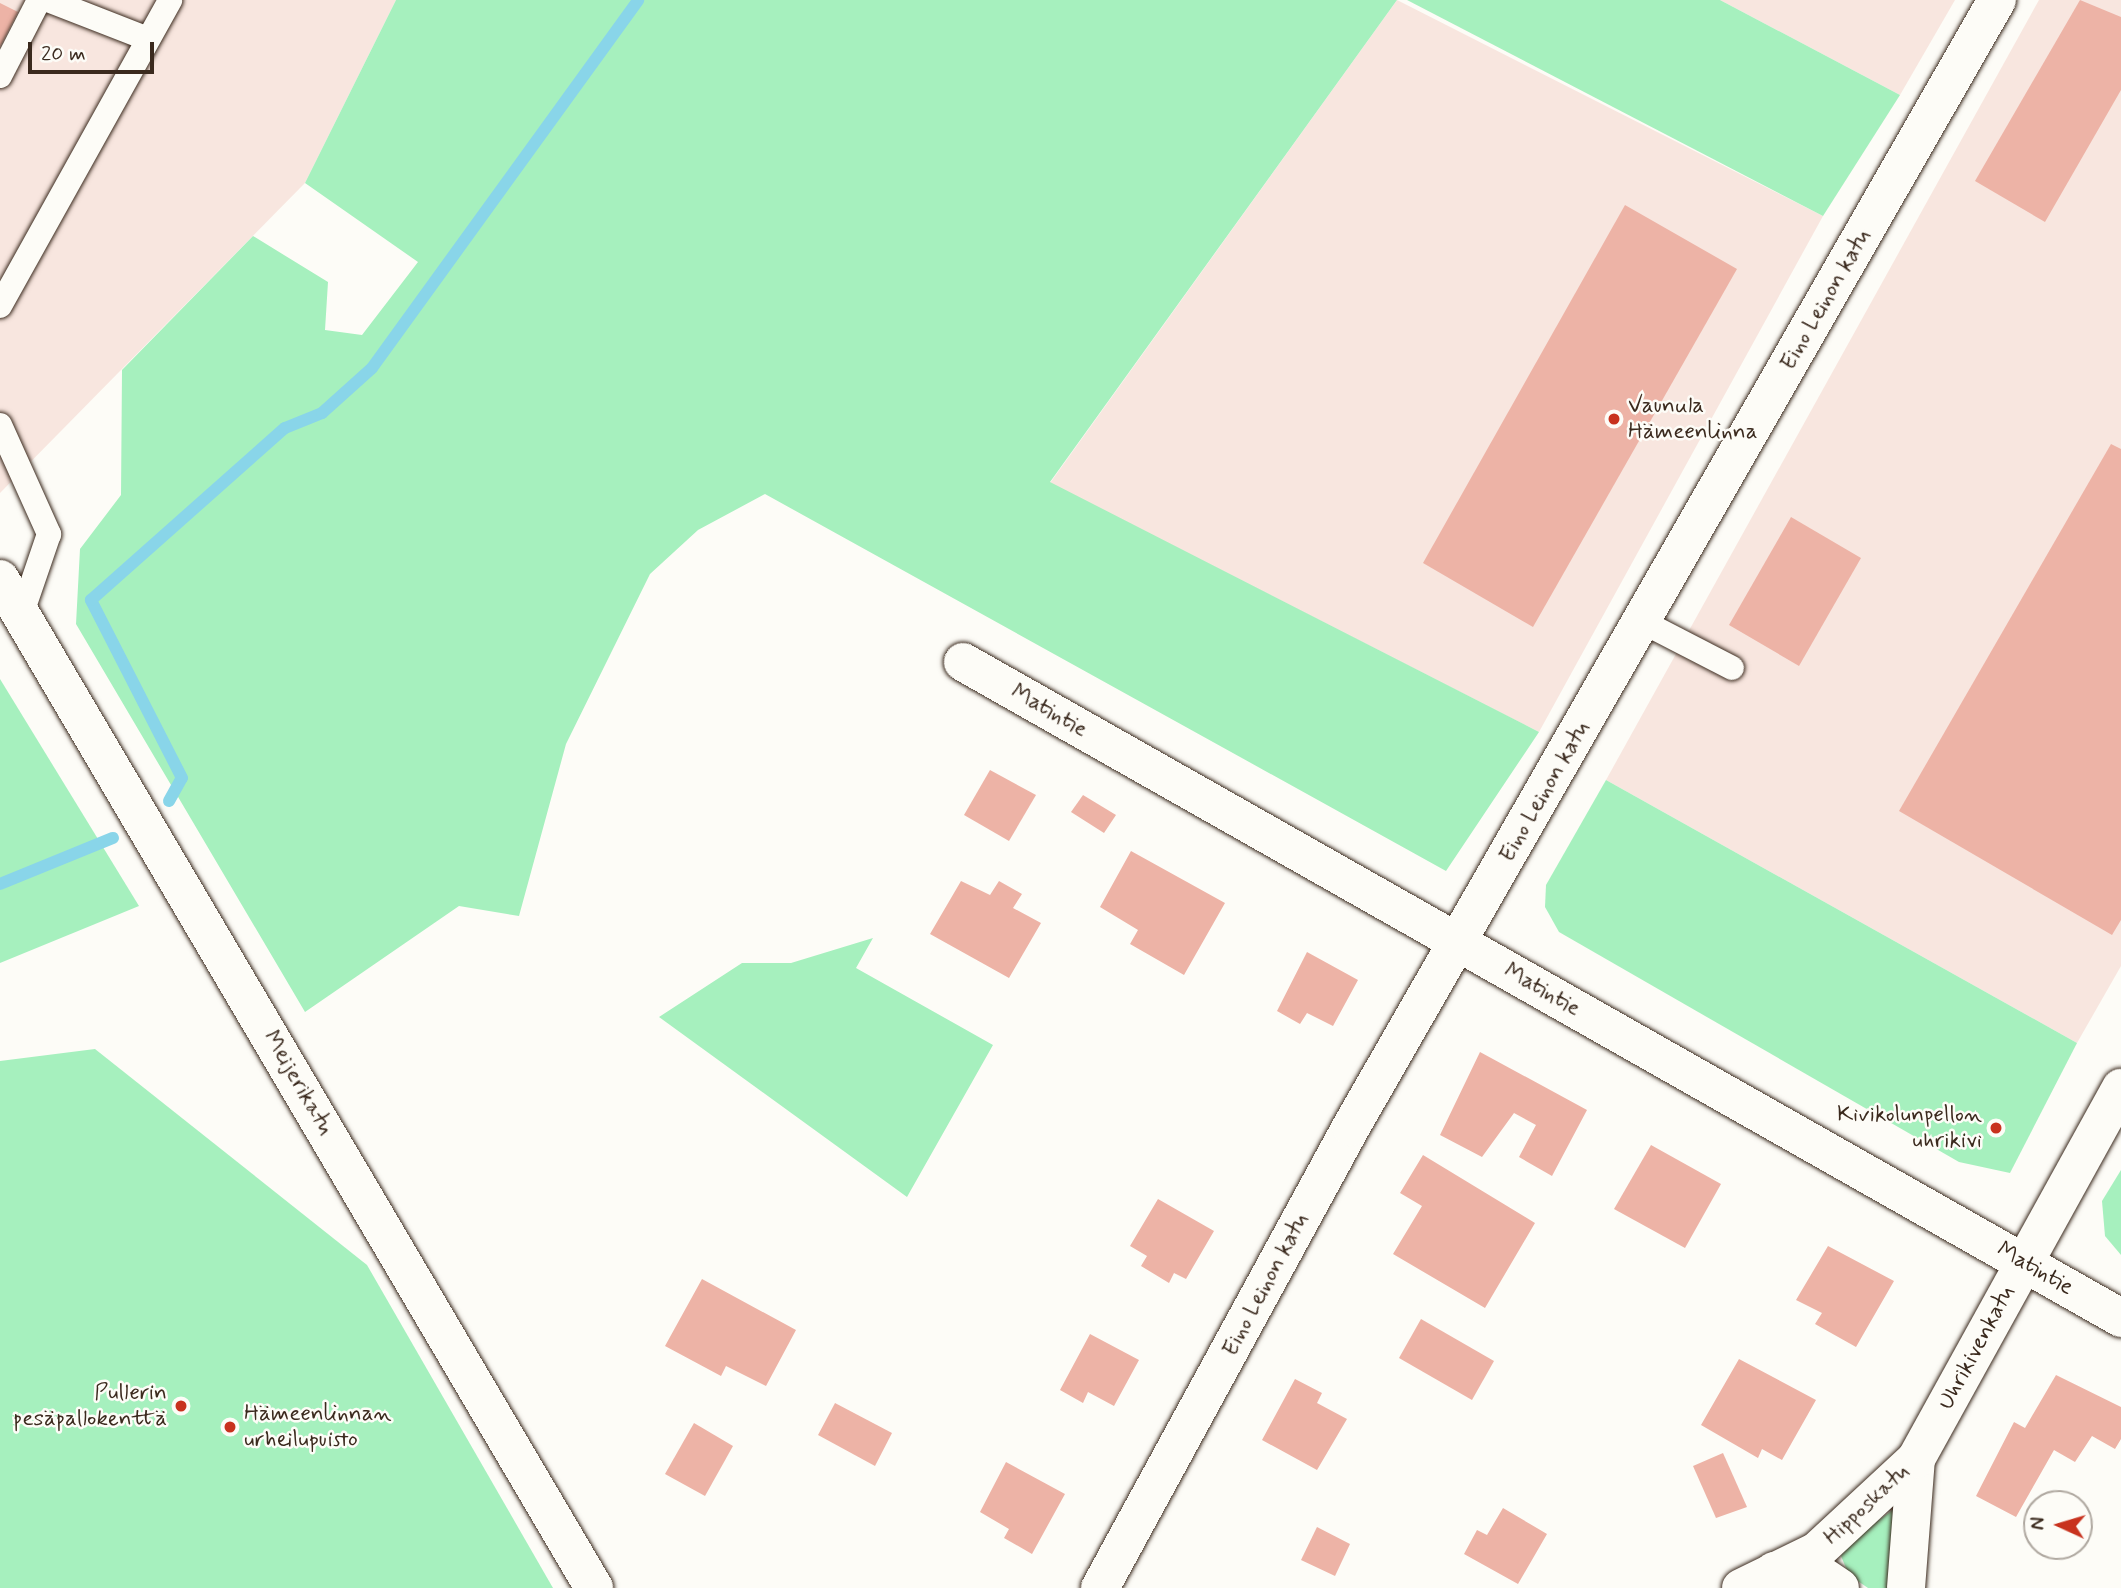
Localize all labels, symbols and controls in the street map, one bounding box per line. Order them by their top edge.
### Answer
scale bar [32,28,158,72]
text: 20 m [41,40,86,68]
street label: Eino Leinon katu [1774,223,1878,377]
place label: Vaunula Hämeenlinna [1628,392,1758,446]
marker: Vaunula Hämeenlinna [1606,411,1622,427]
street label: Matintie [1006,678,1092,744]
street label: Eino Leinon katu [1493,715,1597,869]
street label: Matintie [1499,957,1585,1023]
street label: Meijerikatu [257,1026,339,1140]
place label: Kivikolunpellon uhrikivi [1837,1101,1982,1155]
marker: Kivikolunpellon uhrikivi [1988,1120,2004,1136]
street label: Eino Leinon katu [1216,1207,1316,1363]
street label: Matintie [1992,1236,2078,1302]
street label: Uhrikivenkatu [1933,1281,2021,1415]
place label: Pullerin pesäpallokenttä [13,1379,167,1433]
marker: Pullerin pesäpallokenttä [173,1398,189,1414]
place label: Hämeenlinnan urheilupuisto [244,1400,392,1454]
marker: Hämeenlinnan urheilupuisto [222,1419,238,1435]
street label: Hipposkatu [1819,1458,1915,1552]
north arrow [2023,1490,2093,1560]
text: N [2026,1516,2051,1531]

